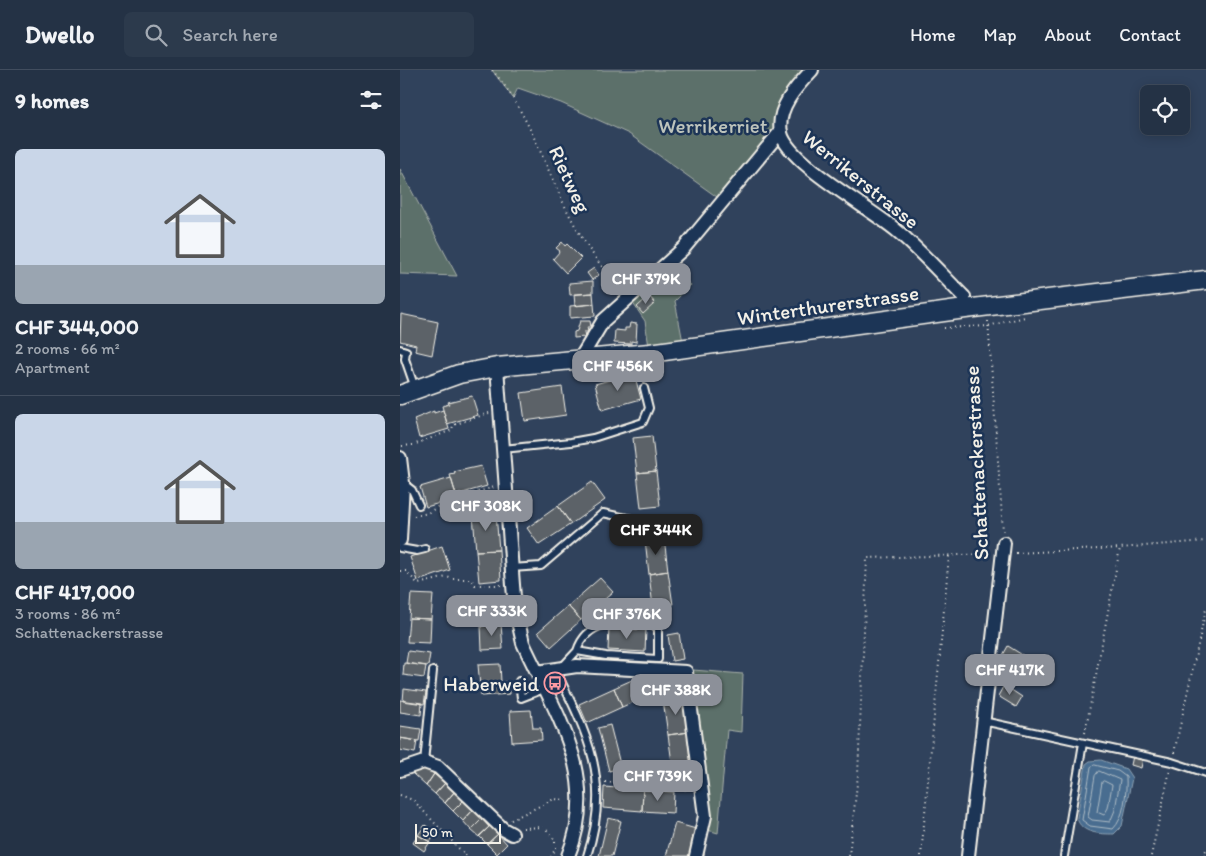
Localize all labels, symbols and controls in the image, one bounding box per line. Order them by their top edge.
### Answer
search box [124,12,474,57]
text: Dwello [25,20,94,49]
icon: search [142,21,170,49]
text: Search here [182,23,278,46]
text: Home [910,24,956,46]
text: Map [984,24,1017,46]
text: About [1045,24,1091,46]
text: Contact [1119,24,1181,46]
map controls [1140,85,1190,135]
button: locate [1140,85,1190,135]
icon: filters [357,86,385,114]
text: 9 homes [15,88,89,113]
park label: Werrikerriet [658,113,768,138]
street label: Werrikerstrasse [797,124,925,234]
street label: Rietweg [544,141,596,217]
icon: home [155,181,245,271]
pin: CHF 379K [594,262,698,305]
text: CHF 379K [612,269,680,288]
street label: Winterthurerstrasse [736,280,920,330]
text: CHF 344,000 [15,314,139,339]
text: 2 rooms · 66 m² [15,339,120,358]
pin: CHF 456K [566,350,670,392]
text: CHF 456K [583,356,653,375]
text: Apartment [15,358,90,377]
street label: Schattenackerstrasse [958,365,994,561]
icon: home [155,447,245,537]
pin: CHF 308K [434,490,538,532]
text: CHF 308K [451,496,521,515]
pin: CHF 344K [604,514,708,556]
text: CHF 344K [620,520,692,539]
text: CHF 417,000 [15,579,135,604]
pin: CHF 333K [440,594,544,637]
pin: CHF 376K [575,598,679,640]
text: CHF 333K [457,601,527,620]
text: 3 rooms · 86 m² [15,604,120,623]
text: CHF 376K [593,604,661,623]
text: Schattenackerstrasse [15,623,163,642]
pin: CHF 417K [958,654,1062,696]
text: CHF 417K [976,660,1044,679]
place label: Haberweid [443,671,539,696]
bus stop icon: Haberweid [543,671,567,695]
pin: CHF 388K [624,674,728,716]
text: CHF 388K [641,680,711,699]
pin: CHF 739K [606,760,710,802]
text: CHF 739K [624,766,692,785]
scale bar [415,821,501,844]
text: 50 m [422,824,453,841]

